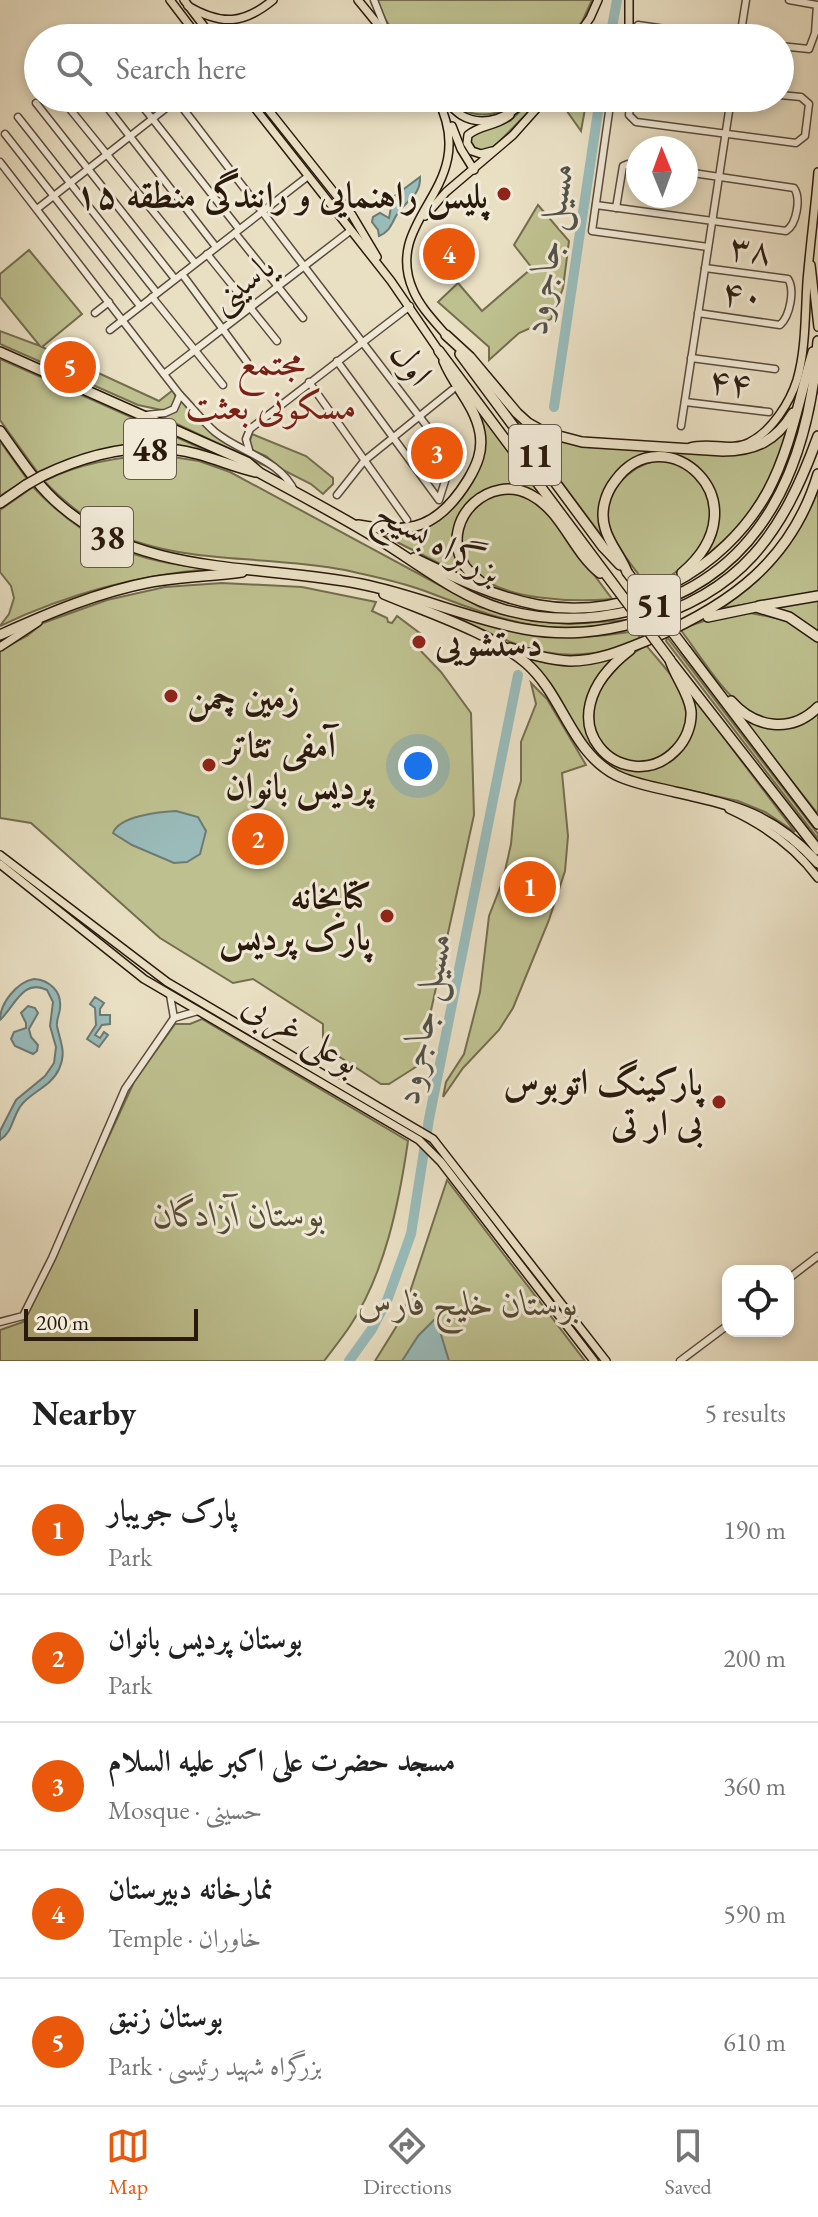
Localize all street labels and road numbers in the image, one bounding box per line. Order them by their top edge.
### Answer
street label: ۳۸ [727,222,775,275]
street label: یاسینی [199,241,287,324]
street label: ۴۰ [719,267,767,320]
street label: اول [380,332,444,395]
street label: ۴۴ [706,356,754,407]
road number: 48 [124,419,176,479]
road number: 11 [509,425,561,485]
street label: بزرگراه بسیج [363,488,510,603]
road number: 38 [81,507,133,567]
road number: 51 [628,575,680,635]
street label: بوعلی غربی [233,980,369,1087]

